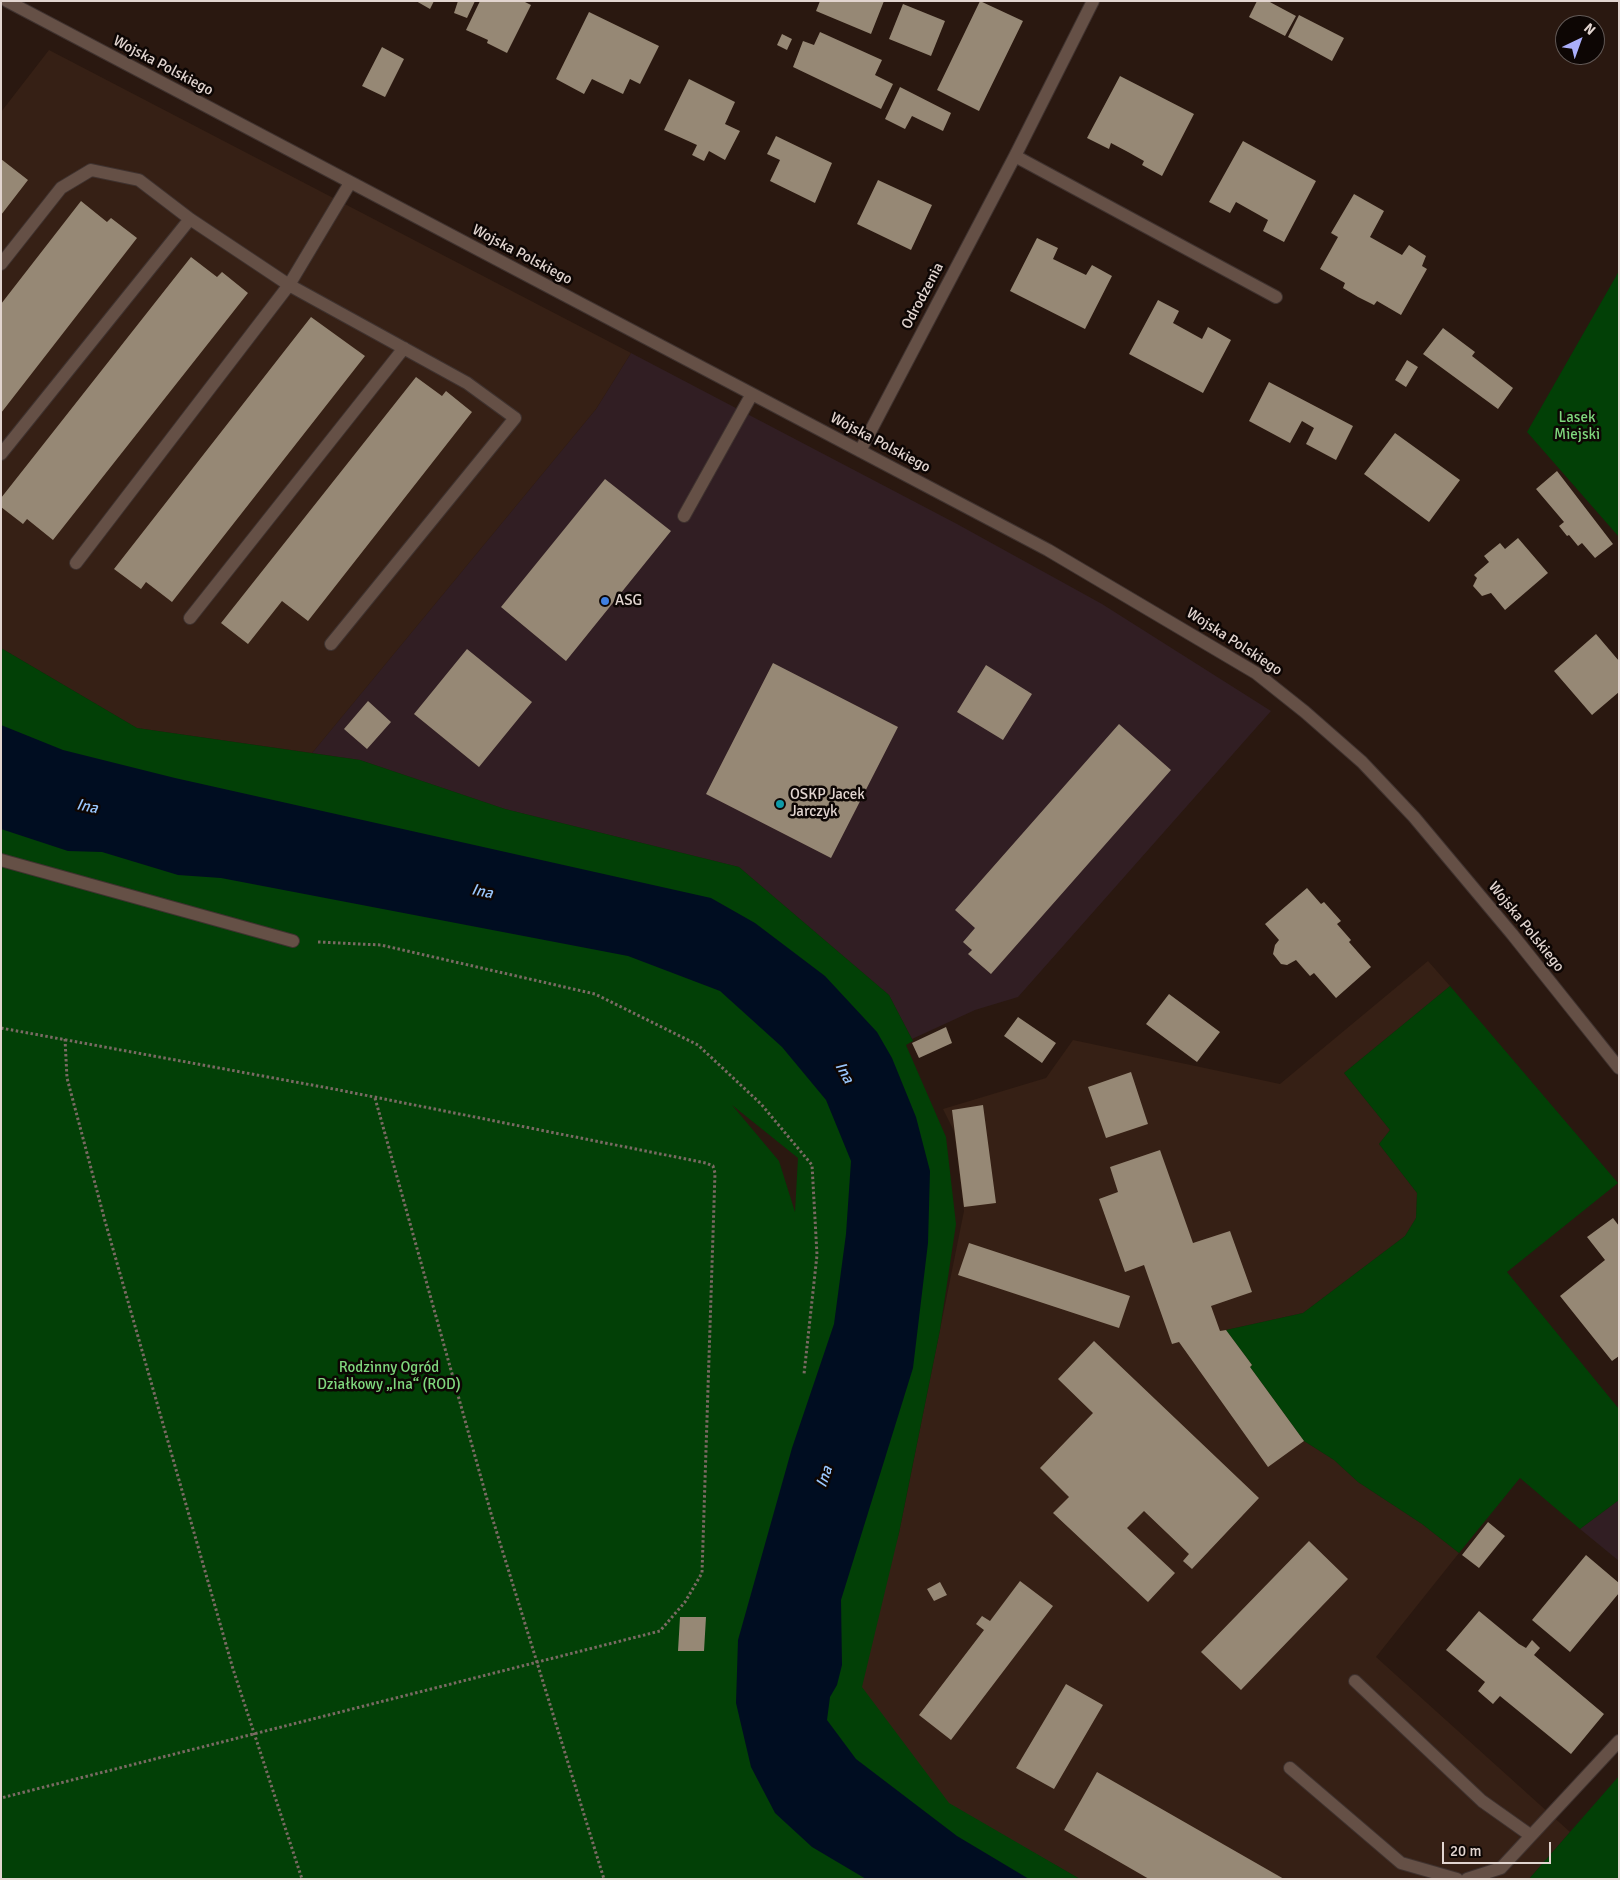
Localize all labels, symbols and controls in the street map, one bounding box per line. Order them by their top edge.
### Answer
north arrow [1555,15,1605,65]
text: N [1580,20,1599,39]
street label: Wojska Polskiego [110,32,216,100]
street label: Wojska Polskiego [469,221,575,289]
street label: Odrodzenia [898,260,948,332]
street label: Wojska Polskiego [827,409,933,477]
park label: Lasek Miejski [1554,409,1600,444]
place label: ASG [615,592,642,610]
marker: ASG [599,595,611,607]
street label: Wojska Polskiego [1183,604,1285,680]
place label: OSKP Jacek Jarczyk [790,786,865,821]
water label: Ina [75,796,99,818]
marker: OSKP Jacek Jarczyk [774,798,786,810]
street label: Wojska Polskiego [1484,878,1568,976]
water label: Ina [470,881,494,903]
water label: Ina [830,1059,858,1087]
park label: Rodzinny Ogród Działkowy „Ina“ (ROD) [317,1359,461,1394]
water label: Ina [812,1464,838,1490]
scale bar [1445,1832,1554,1864]
text: 20 m [1450,1842,1481,1860]

